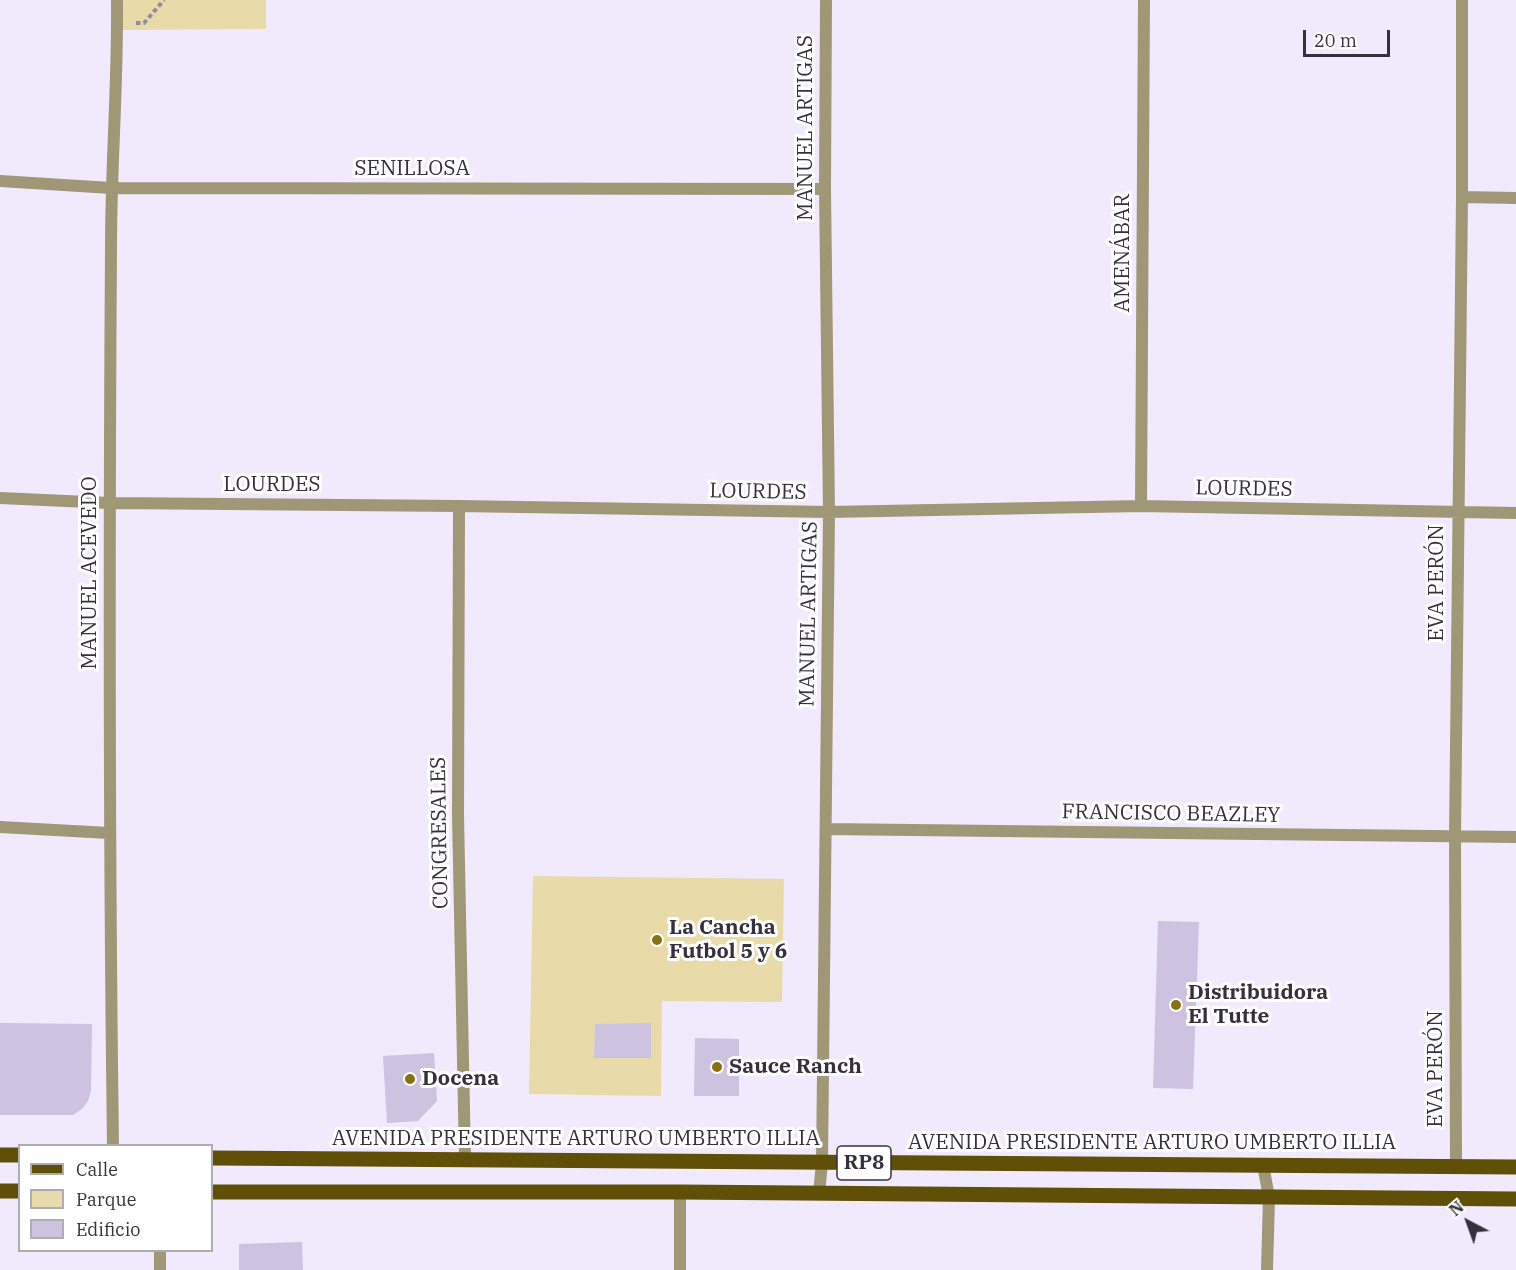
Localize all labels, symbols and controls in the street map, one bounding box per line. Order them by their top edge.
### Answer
scale bar [1306,18,1393,56]
text: 20 m [1314,29,1357,52]
street label: MANUEL ARTIGAS [793,35,819,221]
street label: SENILLOSA [354,156,470,182]
street label: AMENÁBAR [1110,194,1136,312]
street label: LOURDES [223,472,321,498]
street label: MANUEL ACEVEDO [77,476,103,670]
street label: LOURDES [1195,476,1293,502]
street label: LOURDES [709,479,807,505]
street label: MANUEL ARTIGAS [795,521,823,707]
street label: EVA PERÓN [1424,524,1450,642]
street label: CONGRESALES [426,757,454,909]
street label: FRANCISCO BEAZLEY [1061,799,1281,829]
place label: La Cancha Futbol 5 y 6 [669,915,787,965]
marker: La Cancha Futbol 5 y 6 [650,933,664,947]
place label: Distribuidora El Tutte [1188,980,1328,1030]
marker: Distribuidora El Tutte [1169,998,1183,1012]
street label: EVA PERÓN [1423,1010,1449,1128]
place label: Sauce Ranch [729,1054,862,1080]
marker: Sauce Ranch [710,1060,724,1074]
place label: Docena [422,1066,499,1092]
marker: Docena [403,1072,417,1086]
street label: AVENIDA PRESIDENTE ARTURO UMBERTO ILLIA [332,1126,820,1152]
street label: AVENIDA PRESIDENTE ARTURO UMBERTO ILLIA [908,1130,1396,1156]
legend [18,1144,213,1252]
road number: RP8 [837,1146,891,1180]
text: Calle [76,1158,118,1181]
text: Parque [76,1188,136,1211]
north arrow [1438,1192,1498,1252]
text: N [1445,1197,1468,1220]
text: Edificio [76,1218,140,1241]

